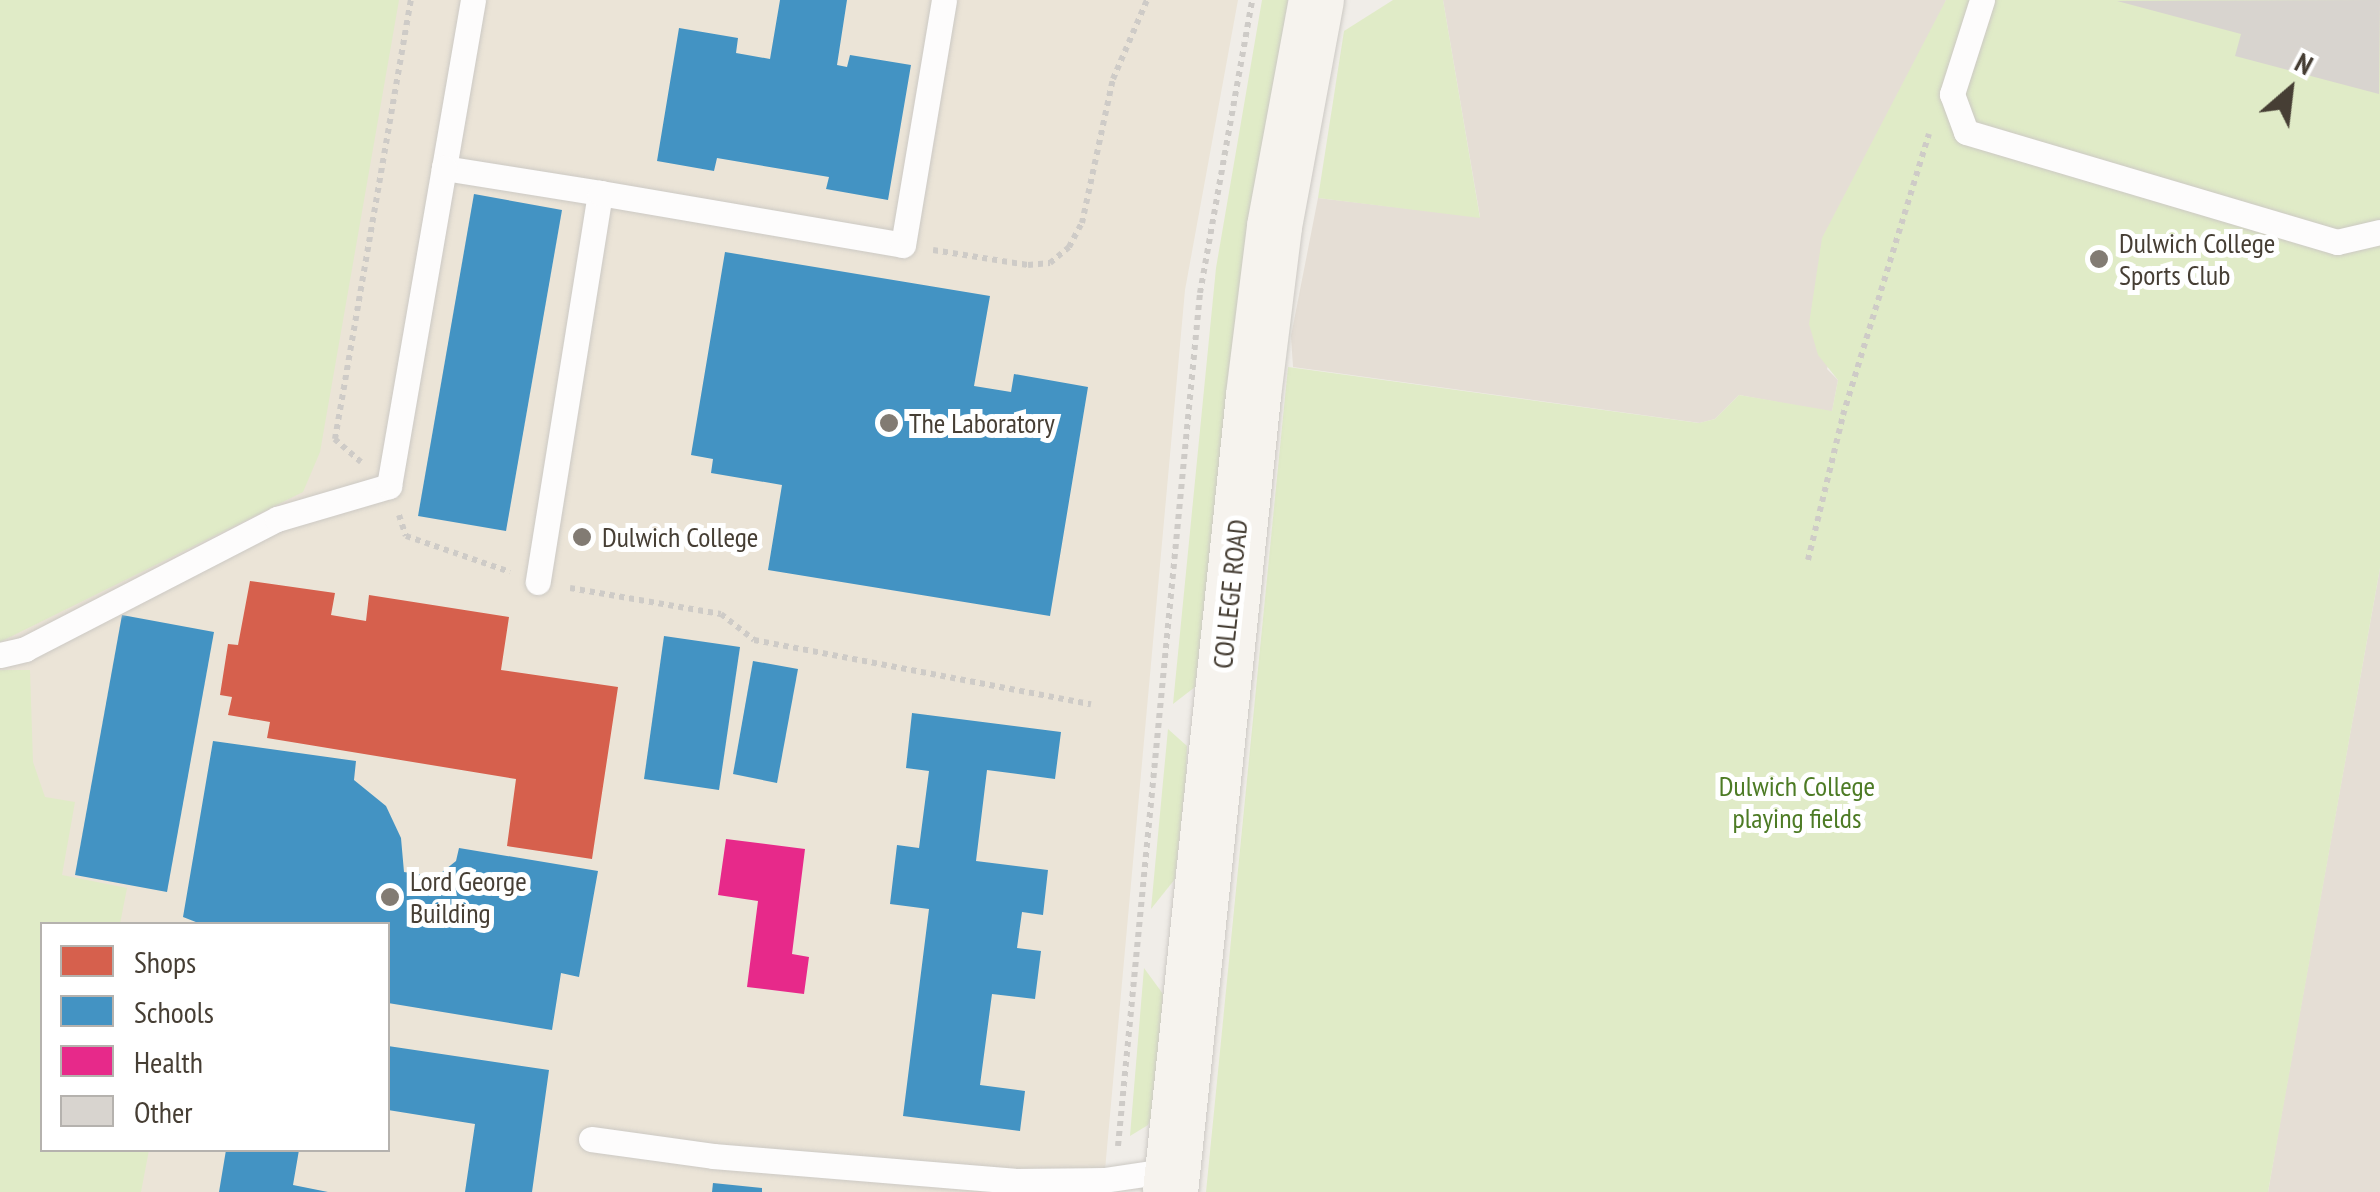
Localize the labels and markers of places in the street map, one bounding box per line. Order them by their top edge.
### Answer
place label: Dulwich College Sports Club [2119,226,2275,292]
marker: Dulwich College Sports Club [2088,248,2110,270]
place label: The Laboratory [909,406,1055,440]
marker: The Laboratory [878,412,900,434]
place label: Dulwich College [602,520,758,554]
marker: Dulwich College [571,526,593,548]
place label: Lord George Building [410,864,527,930]
marker: Lord George Building [379,886,401,908]

